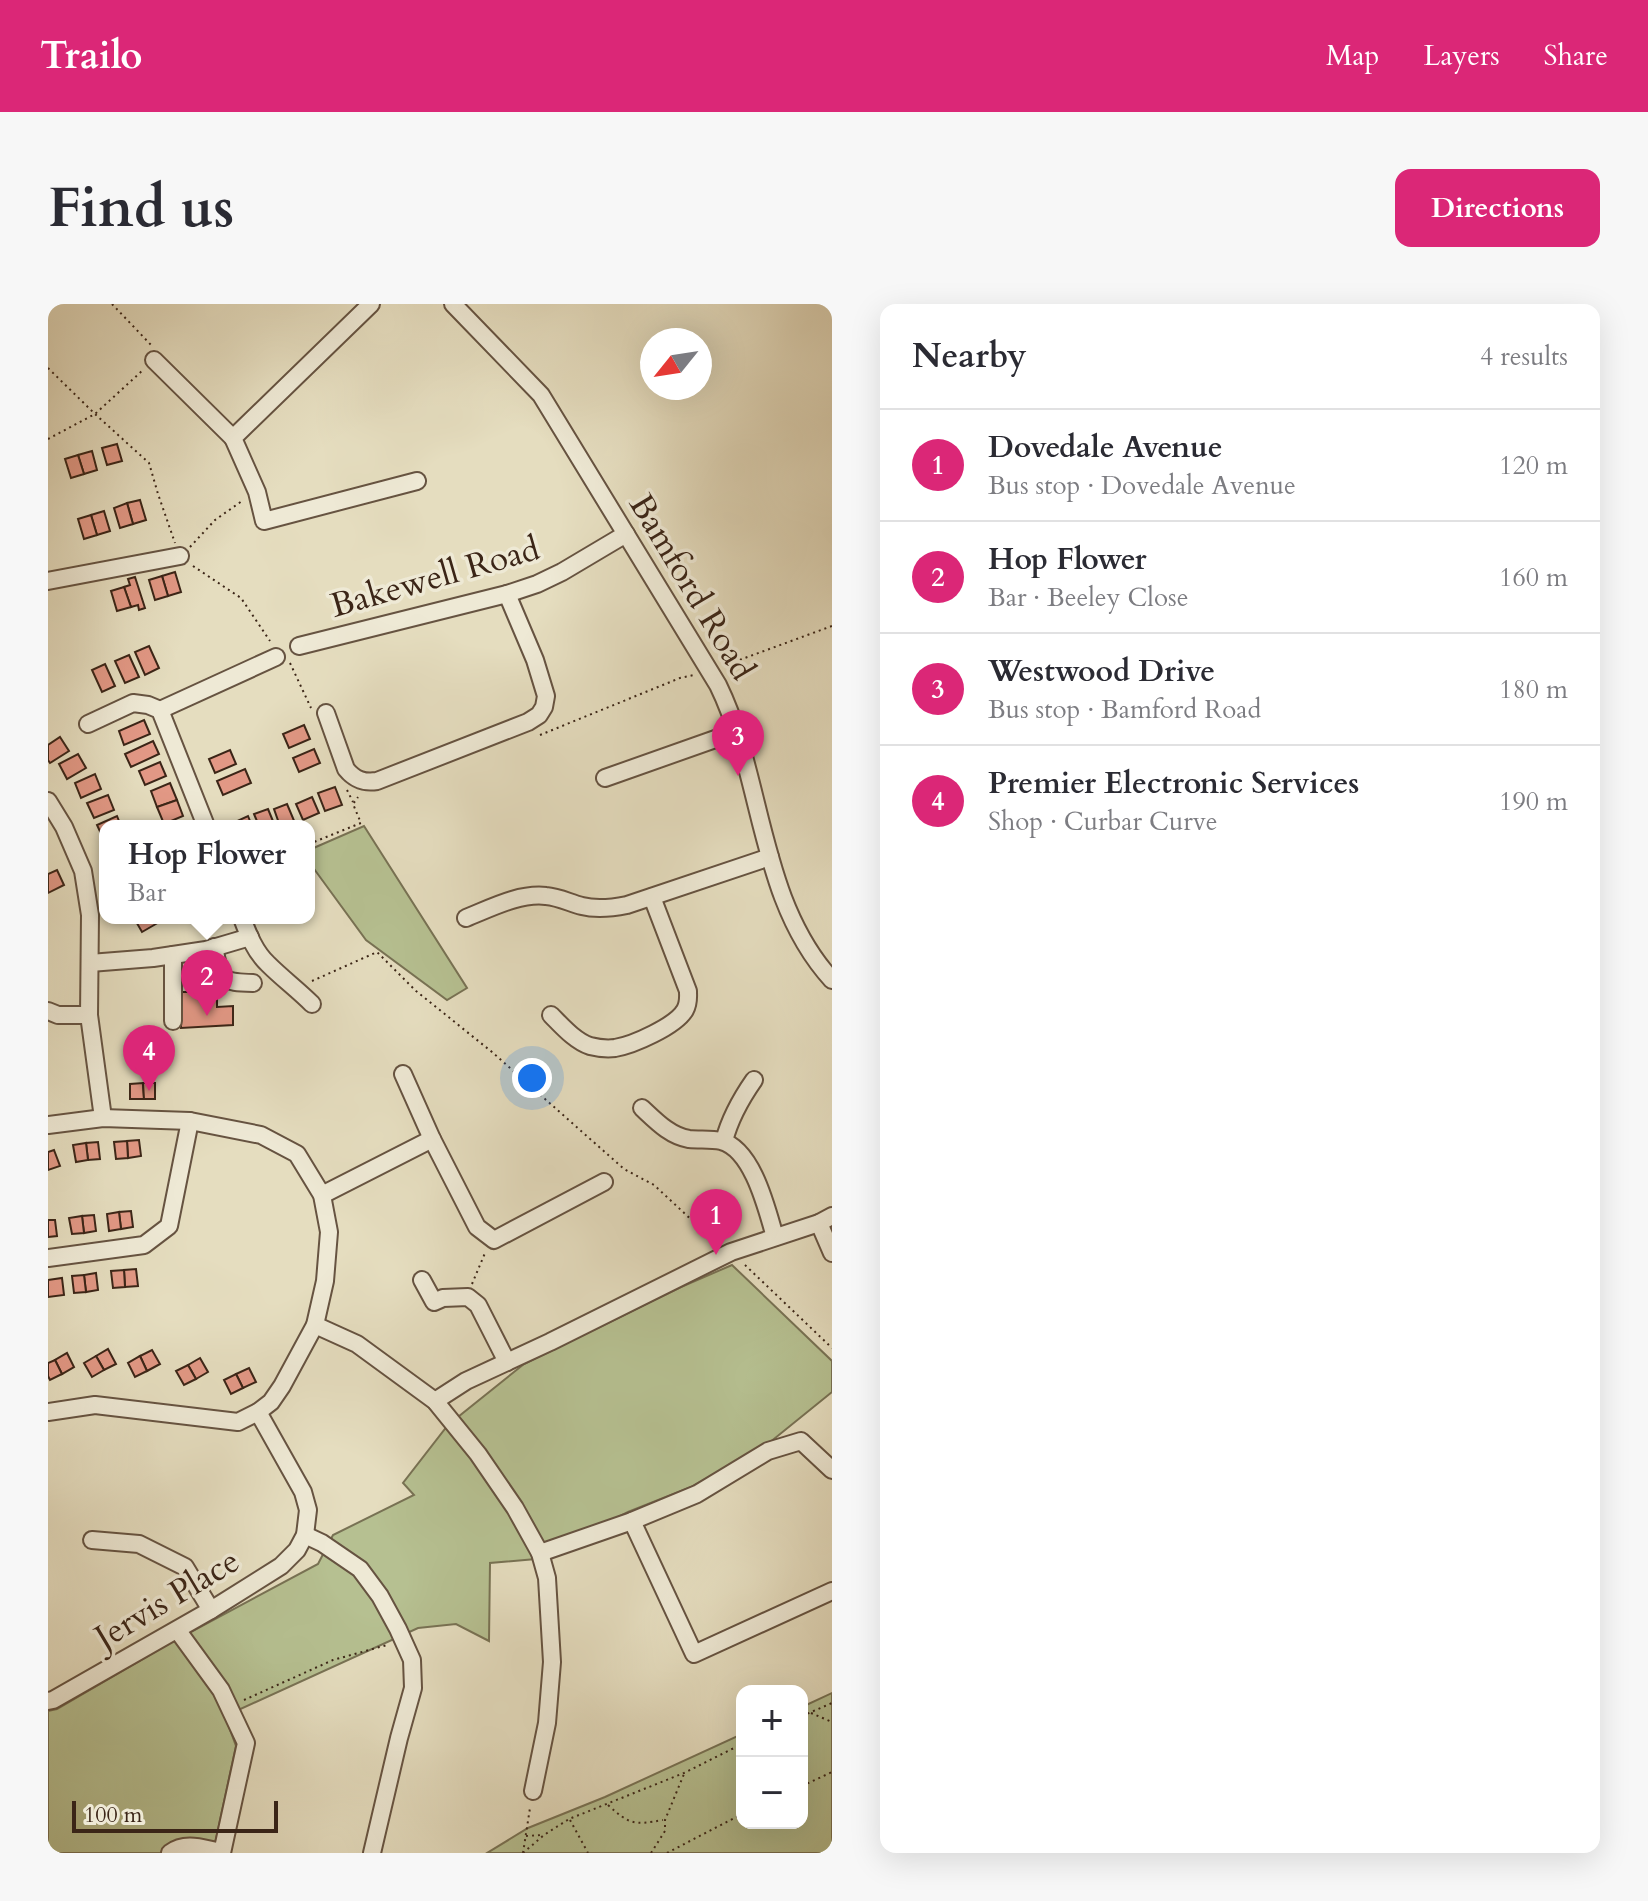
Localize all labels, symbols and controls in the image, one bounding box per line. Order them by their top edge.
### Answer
text: Trailo [40,30,142,82]
text: Map [1326,37,1379,75]
text: Layers [1423,37,1500,75]
text: Share [1544,37,1608,75]
button: Directions [1395,169,1600,247]
text: Find us [48,171,234,246]
north arrow [640,328,712,400]
text: Nearby [912,333,1027,379]
text: 4 results [1480,339,1568,374]
text: Dovedale Avenue [988,427,1223,468]
text: 1 [931,448,945,483]
text: 120 m [1499,448,1568,483]
text: Bus stop · Dovedale Avenue [988,468,1296,503]
street label: Bamford Road [618,485,766,689]
street label: Bakewell Road [325,525,545,629]
text: Hop Flower [988,539,1146,580]
text: 2 [931,560,945,595]
text: 160 m [1499,560,1568,595]
text: Bar · Beeley Close [988,580,1188,615]
text: Westwood Drive [988,651,1215,692]
text: 3 [931,672,945,707]
text: 180 m [1499,672,1568,707]
text: Bus stop · Bamford Road [988,692,1261,727]
pin: 3 [712,710,764,776]
text: Premier Electronic Services [988,763,1359,804]
text: 4 [931,784,945,819]
text: 190 m [1499,784,1568,819]
text: Shop · Curbar Curve [988,804,1218,839]
popup [99,820,315,924]
text: Hop Flower [128,834,286,875]
text: Bar [128,875,166,910]
pin: 2 [181,950,233,1016]
pin: 4 [123,1025,175,1091]
your location [512,1058,552,1098]
pin: 1 [690,1189,742,1255]
street label: Jervis Place [82,1538,248,1663]
map controls [736,1685,808,1829]
button: + [736,1685,808,1757]
button: − [736,1757,808,1829]
scale bar [72,1797,278,1833]
text: 100 m [84,1800,142,1830]

